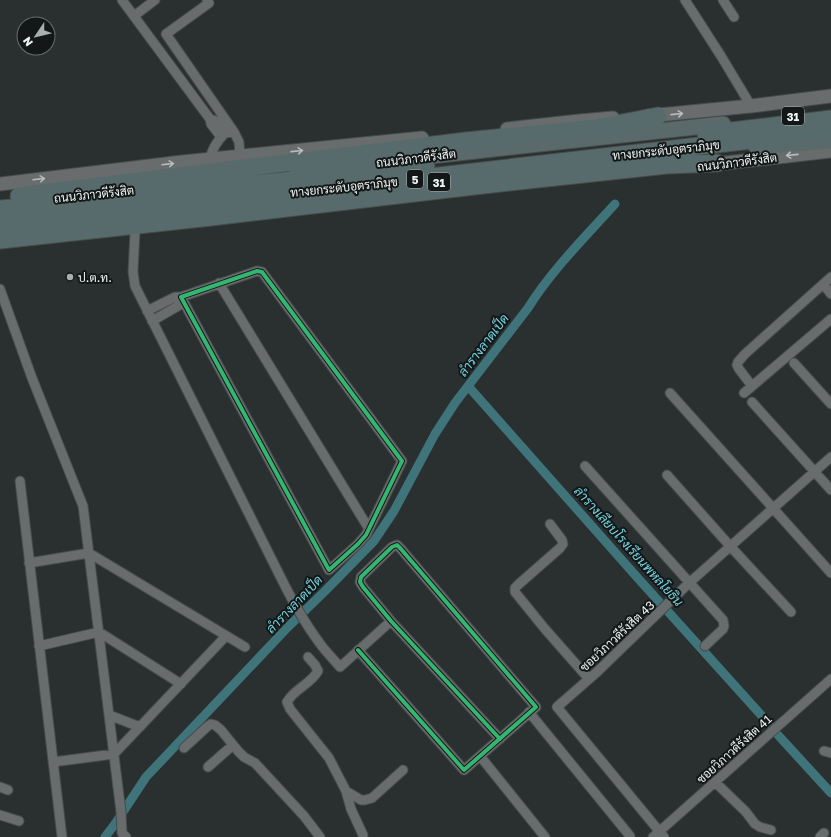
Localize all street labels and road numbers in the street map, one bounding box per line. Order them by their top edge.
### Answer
road number: 31 [782,107,804,125]
street label: ทางยกระดับอุตราภิมุข [612,137,721,165]
street label: ถนนวิภาวดีรังสิต [375,146,457,170]
street label: ถนนวิภาวดีรังสิต [696,150,778,174]
road number: 5 [407,170,423,188]
road number: 31 [428,173,450,191]
street label: ทางยกระดับอุตราภิมุข [290,174,399,202]
street label: ถนนวิภาวดีรังสิต [53,182,135,206]
street label: ซอยวิภาวดีรังสิต 43 [577,598,657,674]
street label: ซอยวิภาวดีรังสิต 41 [693,711,775,787]

